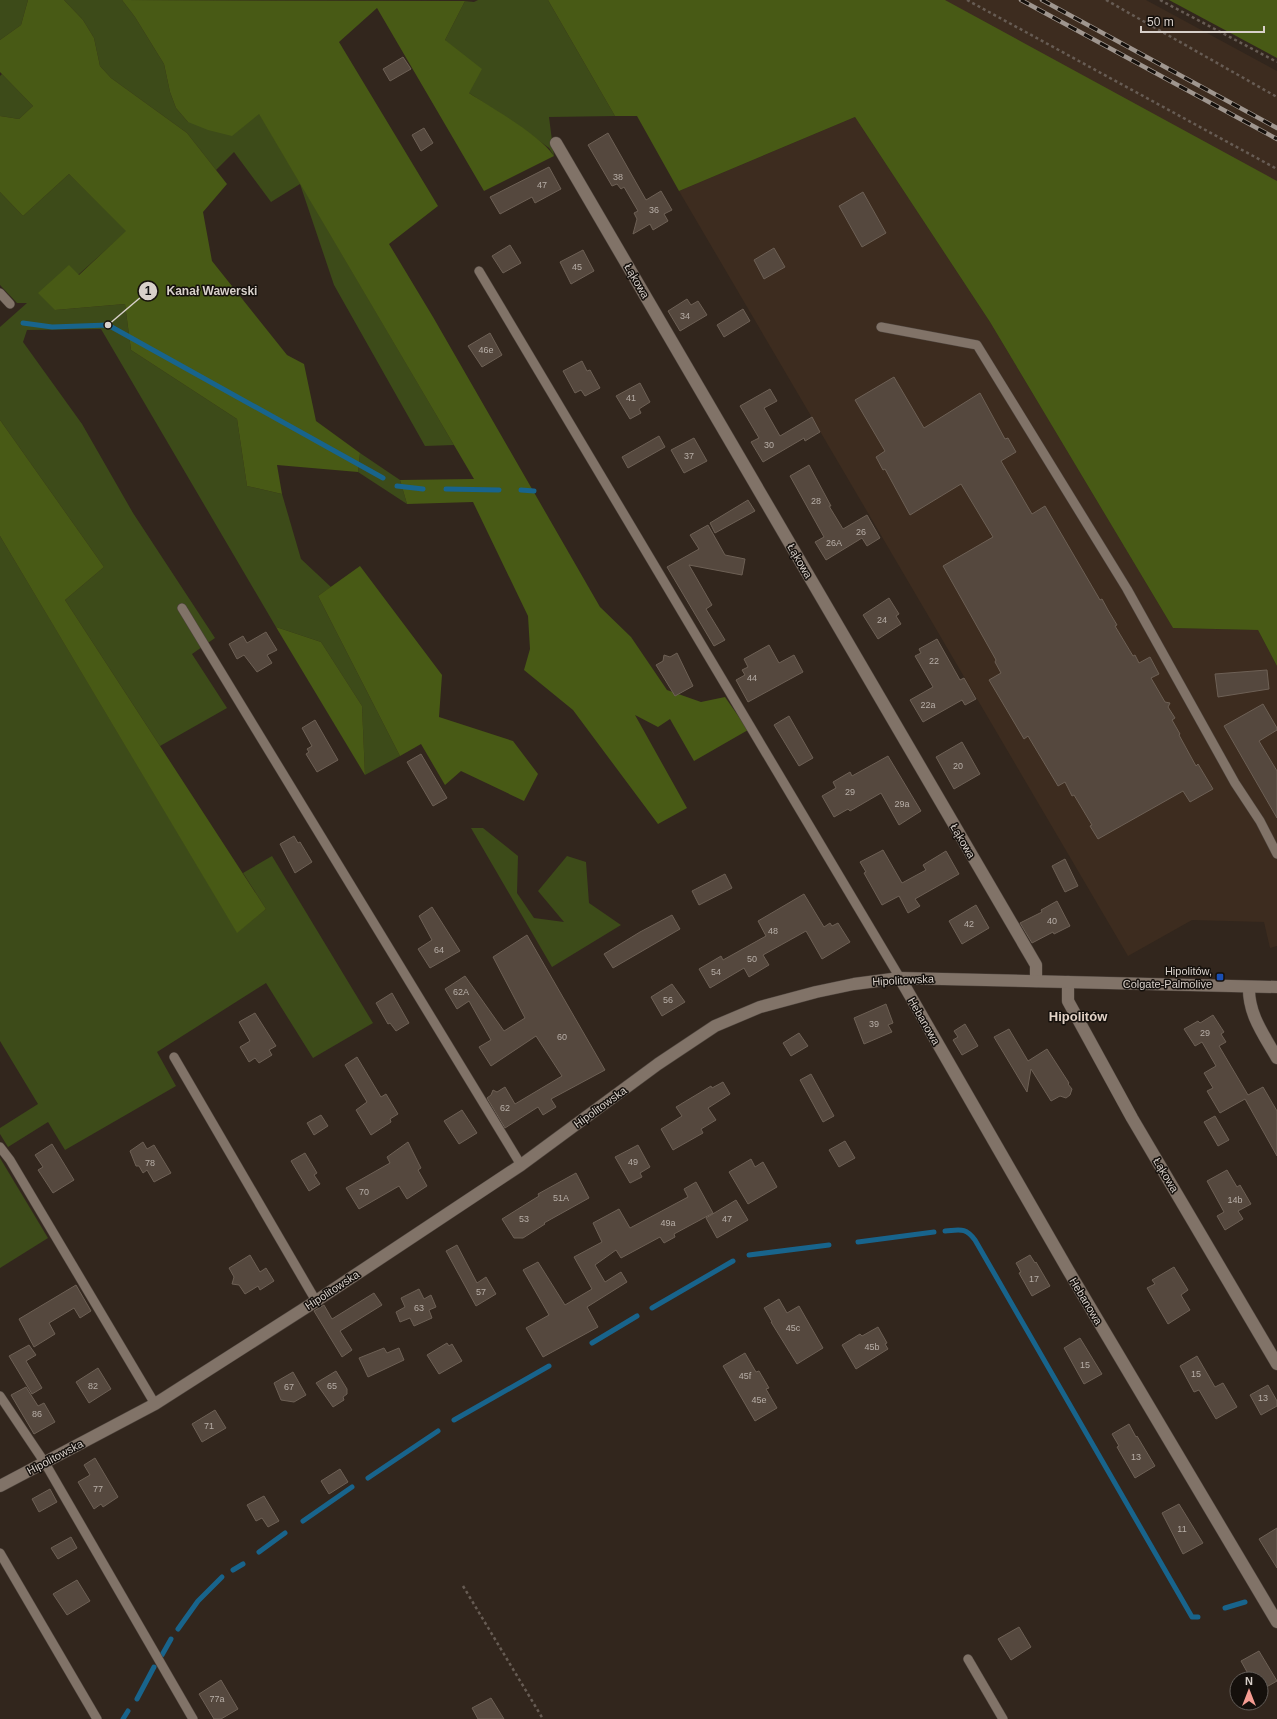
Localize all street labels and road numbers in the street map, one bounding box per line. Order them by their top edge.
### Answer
street label: Łąkowa [622,262,652,301]
street label: Łąkowa [785,542,815,581]
street label: Łąkowa [948,822,978,861]
street label: Hipolitowska [872,972,935,988]
street label: Hebanowa [906,995,943,1048]
street label: Hipolitowska [571,1083,629,1130]
street label: Łąkowa [1151,1156,1181,1195]
street label: Hipolitowska [303,1268,362,1312]
street label: Hebanowa [1067,1275,1105,1327]
street label: Hipolitowska [25,1437,86,1477]

